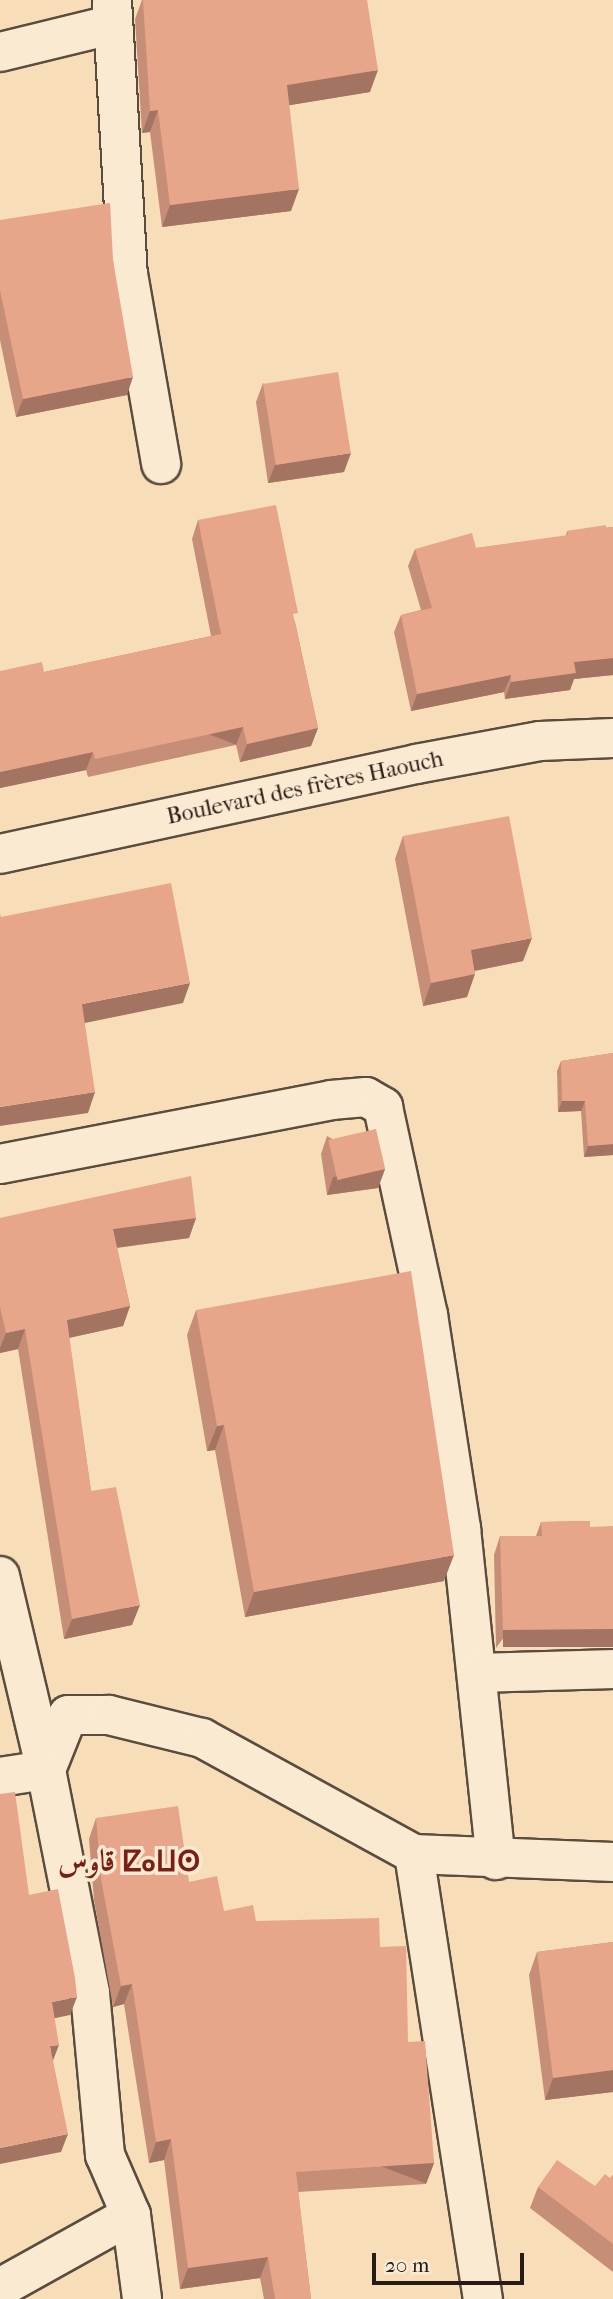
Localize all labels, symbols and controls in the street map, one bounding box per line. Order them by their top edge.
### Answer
street label: Boulevard des frères Haouch [164,745,446,831]
district label: قاوس ⵇⴰⵡⵙ [58,1844,200,1880]
scale bar [375,2240,527,2284]
text: 20 m [385,2253,429,2277]

